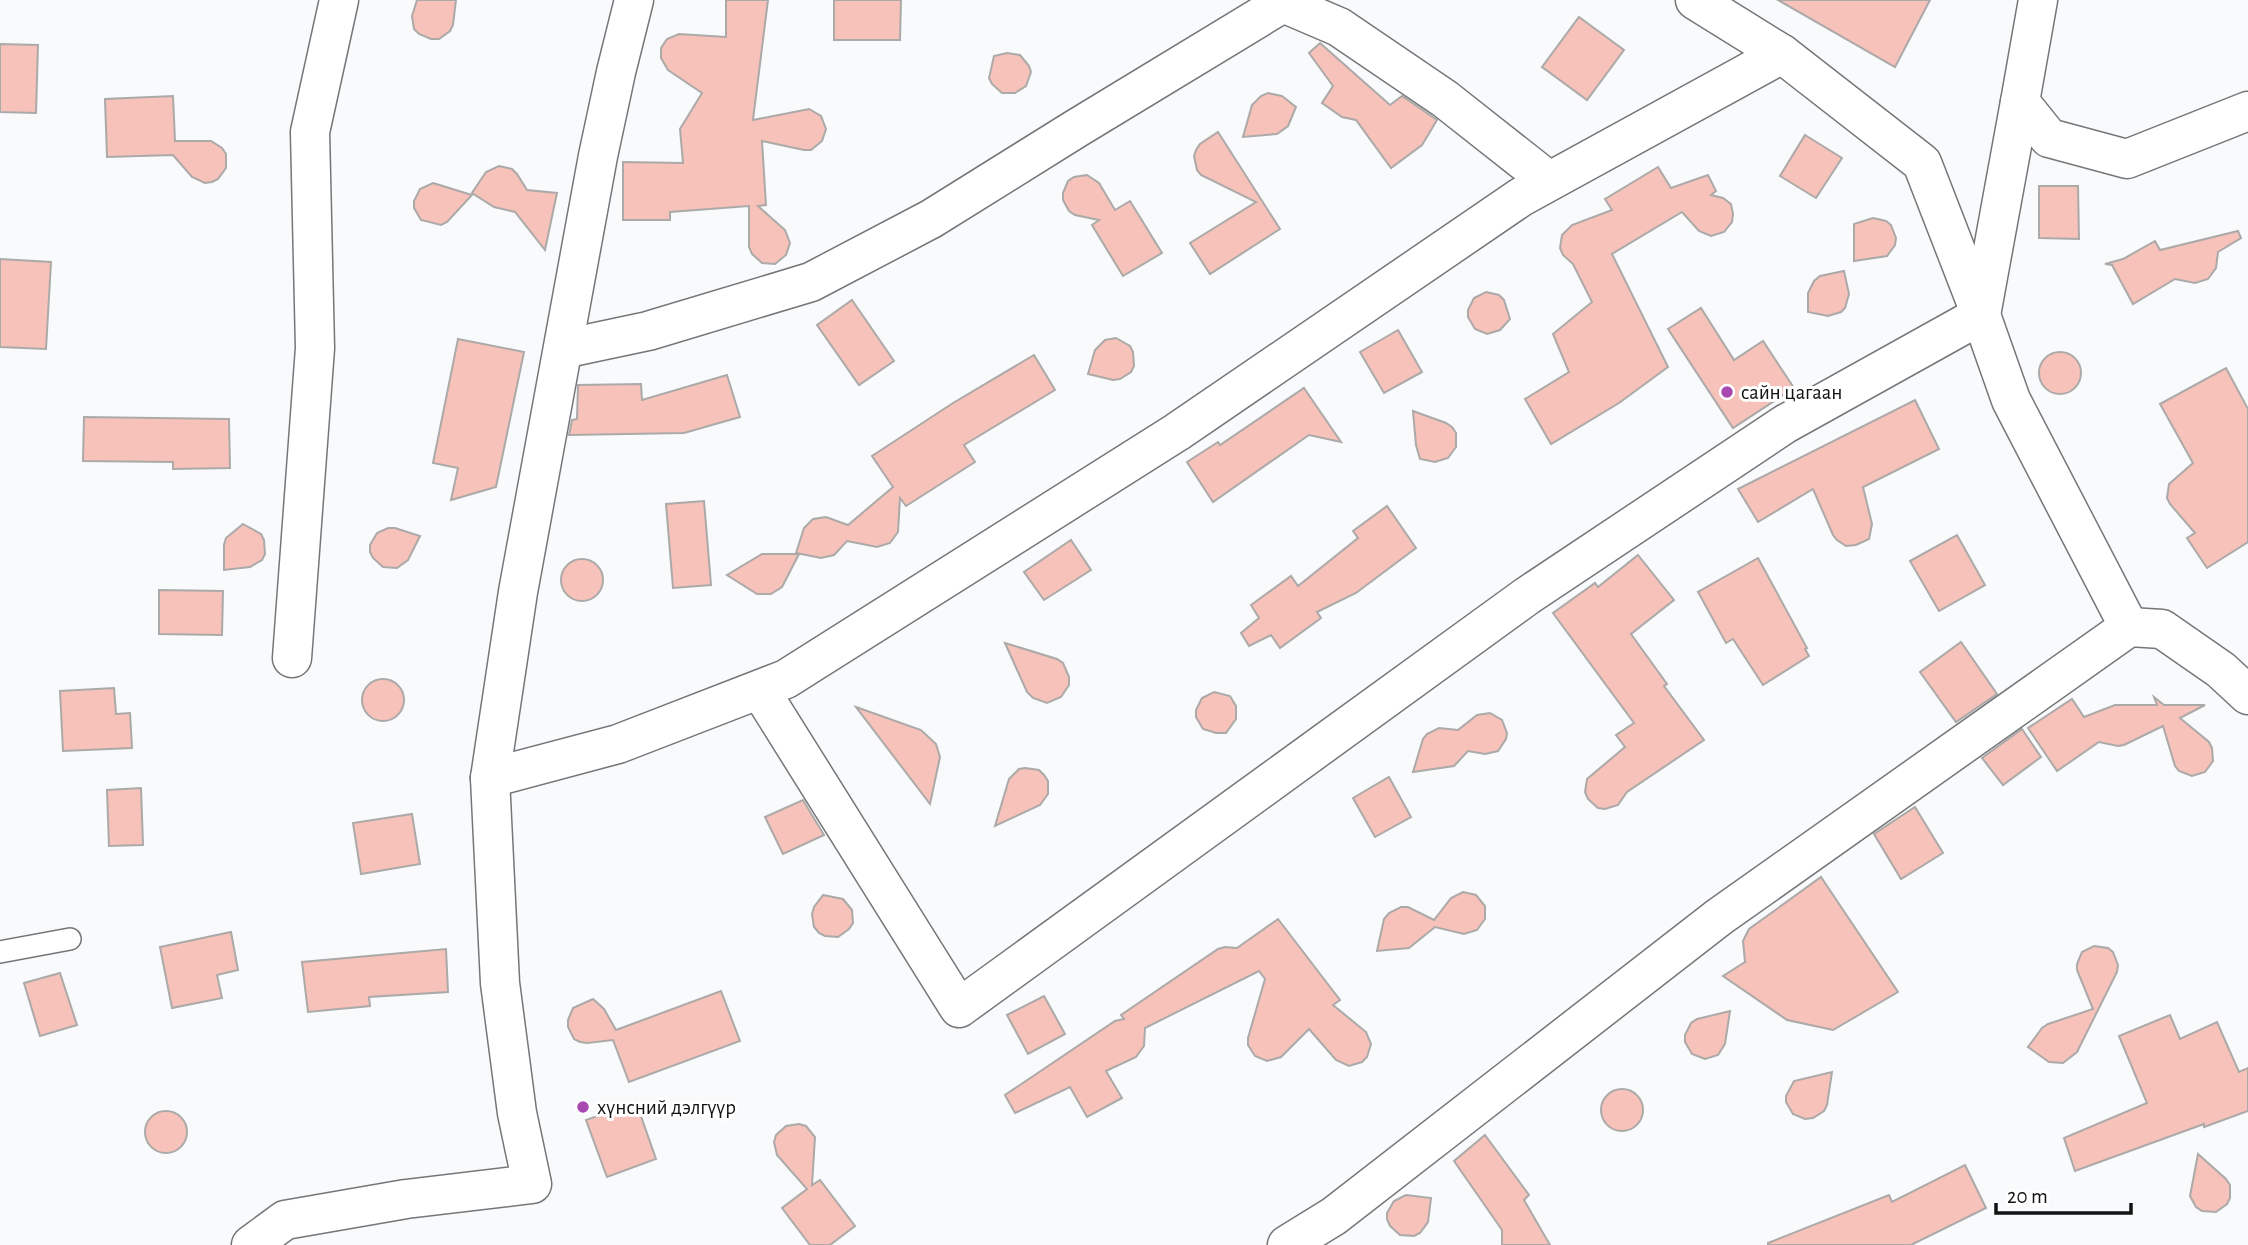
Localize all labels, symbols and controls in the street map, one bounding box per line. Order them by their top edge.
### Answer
place label: сайн цагаан [1741,382,1843,403]
marker: сайн цагаан [1719,384,1735,400]
place label: хүнсний дэлгүүр [597,1097,736,1118]
marker: хүнсний дэлгүүр [575,1099,591,1115]
scale bar [1996,1172,2131,1216]
text: 20 m [2007,1186,2048,1207]

